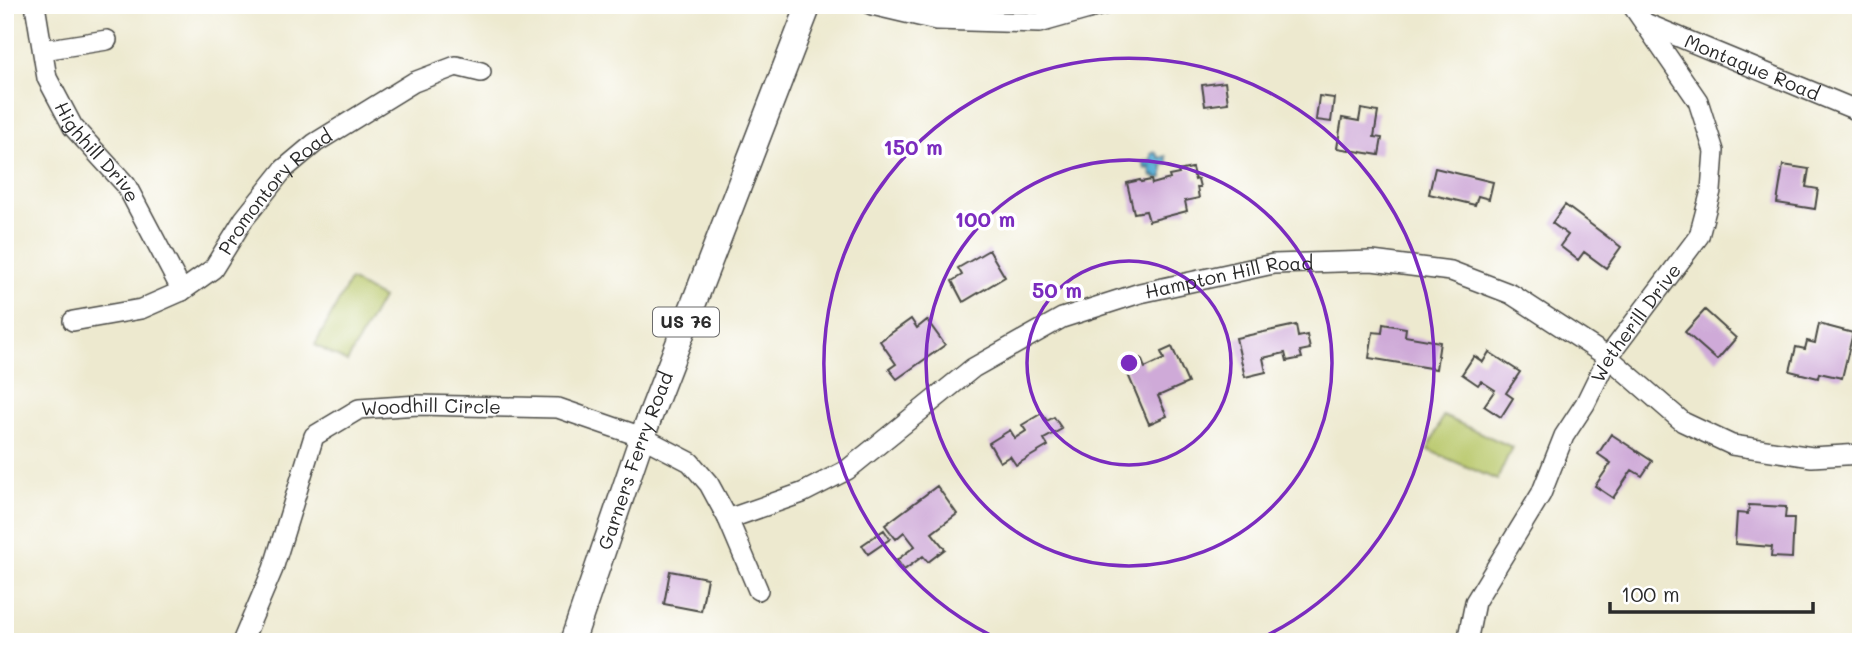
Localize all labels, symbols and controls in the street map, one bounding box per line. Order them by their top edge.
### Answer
street label: Montague Road [1681,28,1824,106]
street label: Highhill Drive [50,97,146,206]
street label: Promontory Road [212,123,336,259]
text: 150 m [883,133,943,160]
text: 100 m [955,205,1015,232]
street label: Hampton Hill Road [1143,250,1314,304]
street label: Wetherill Drive [1585,258,1686,386]
text: 50 m [1032,276,1082,303]
road number: US 76 [653,308,719,336]
centre of rings [1117,351,1141,375]
street label: Garners Ferry Road [591,368,678,553]
street label: Woodhill Circle [360,392,501,421]
scale bar [1610,570,1814,614]
text: 100 m [1621,580,1680,607]

